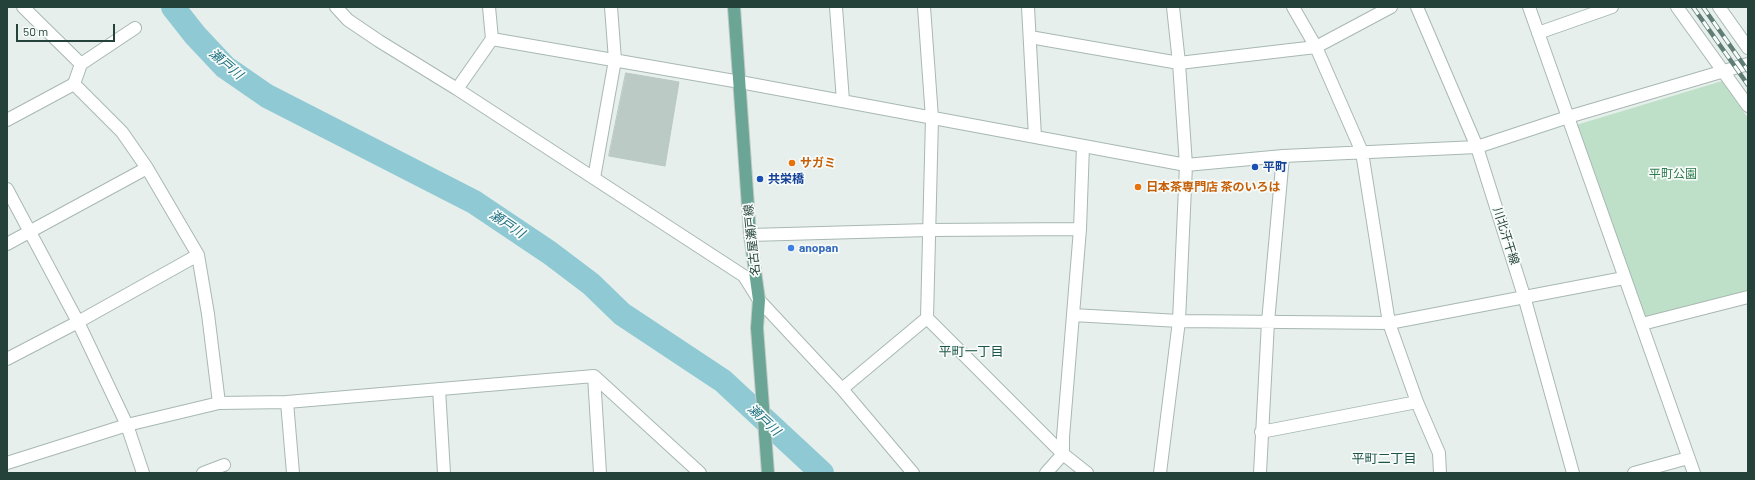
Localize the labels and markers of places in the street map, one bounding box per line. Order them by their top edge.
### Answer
place label: サガミ [800,156,836,170]
marker: サガミ [787,158,797,168]
place label: 平町 [1263,160,1287,174]
marker: 平町 [1250,162,1260,172]
place label: 共栄橋 [768,172,804,186]
marker: 共栄橋 [755,174,765,184]
place label: 日本茶専門店 茶のいろは [1146,180,1280,194]
marker: 日本茶専門店 茶のいろは [1133,182,1143,192]
place label: anopan [799,241,838,255]
marker: anopan [786,243,796,253]

